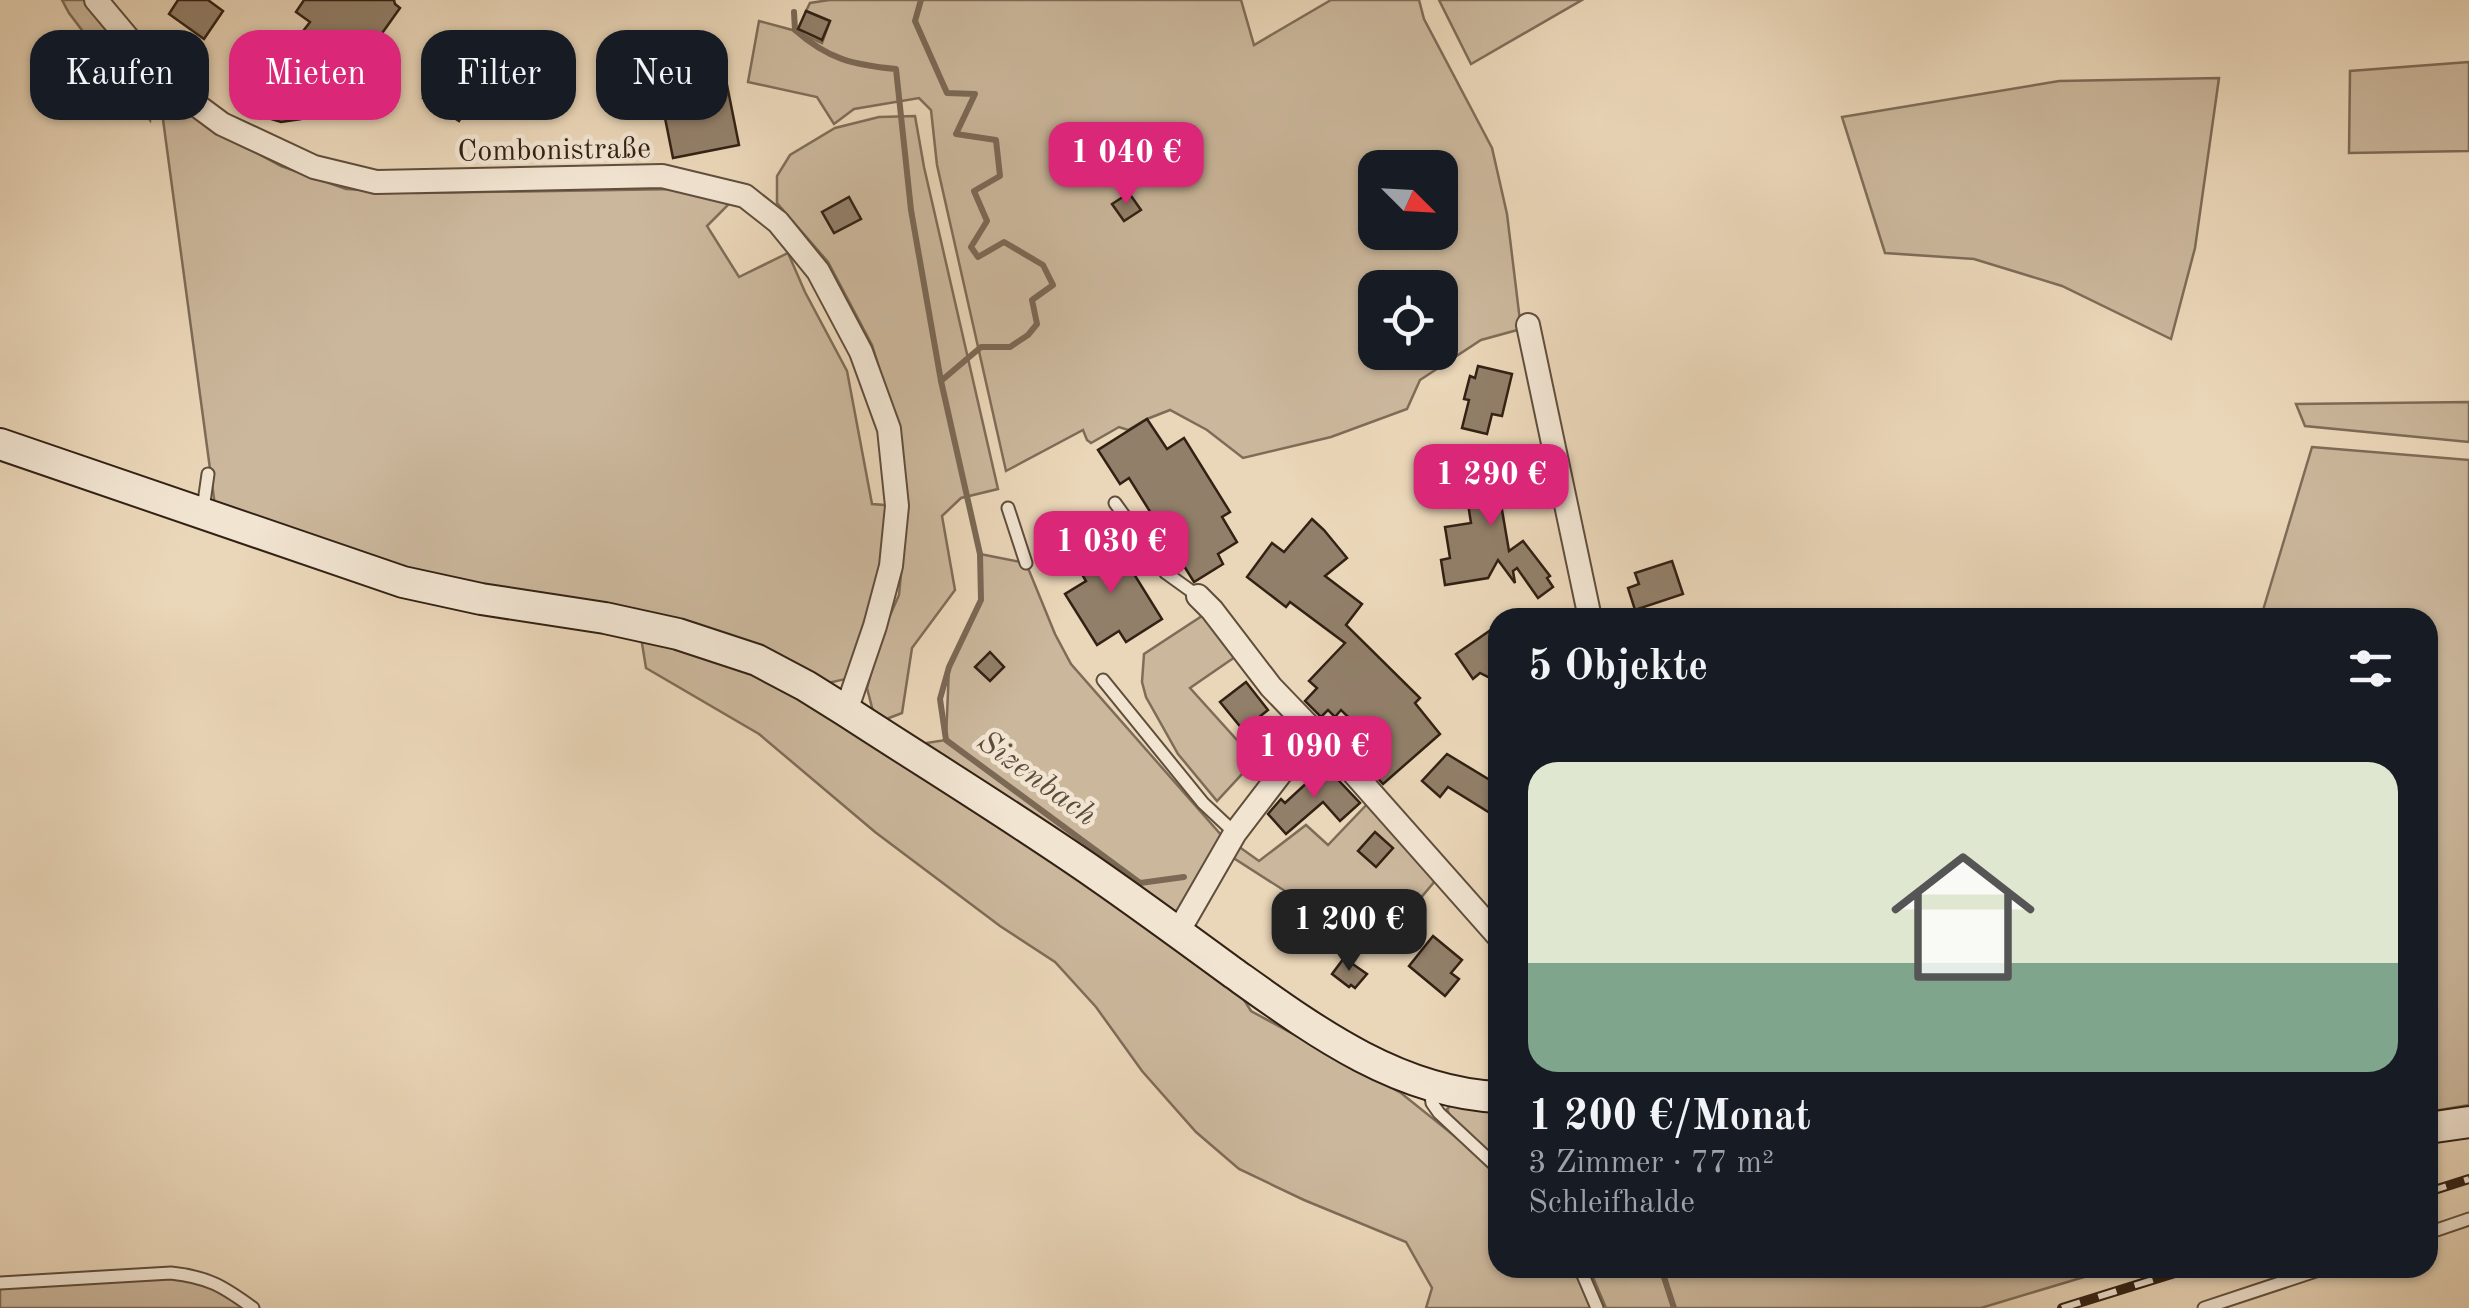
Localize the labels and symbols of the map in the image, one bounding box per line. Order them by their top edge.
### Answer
pin: 1 040 € [1034,122,1218,207]
street label: Combonistraße [457,134,651,168]
north arrow [1358,150,1458,250]
pin: 1 290 € [1399,444,1583,529]
pin: 1 030 € [1019,511,1203,596]
pin: 1 090 € [1222,716,1406,801]
water label: Sizenbach [971,726,1102,833]
pin: 1 200 € [1257,889,1441,974]

